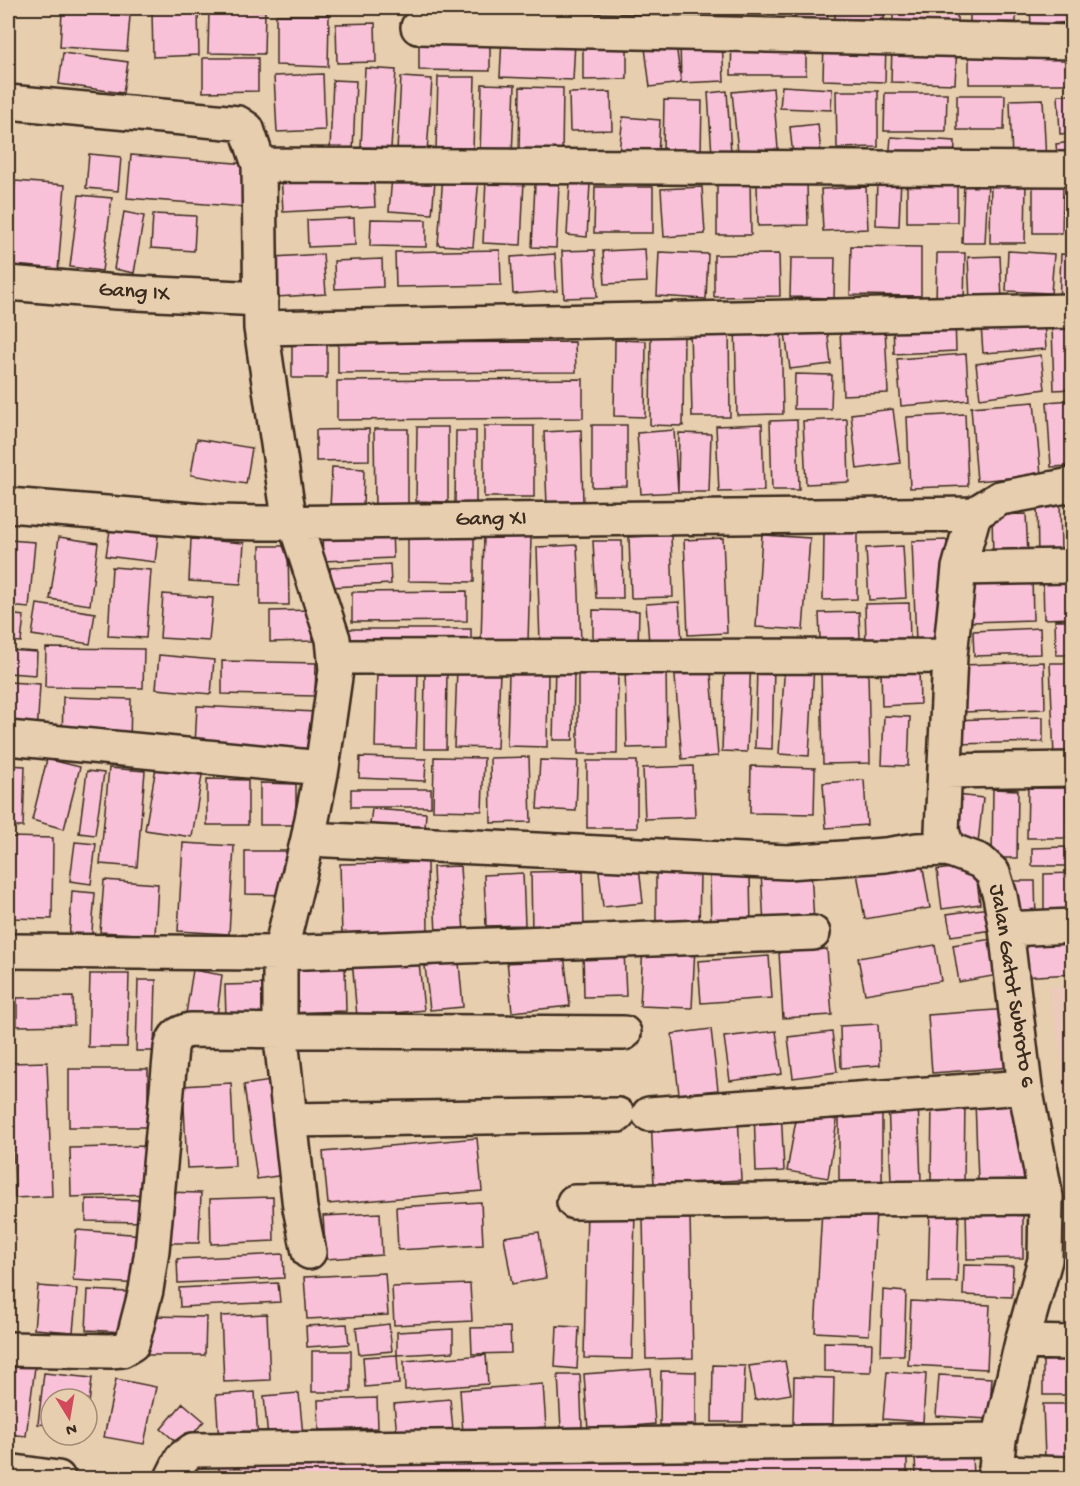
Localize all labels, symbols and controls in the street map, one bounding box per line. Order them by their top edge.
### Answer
street label: Gang IX [98,278,172,309]
street label: Gang XI [455,506,527,534]
street label: Jalan Gatot Subroto 6 [982,883,1040,1090]
north arrow [39,1387,99,1447]
text: N [64,1418,78,1439]

